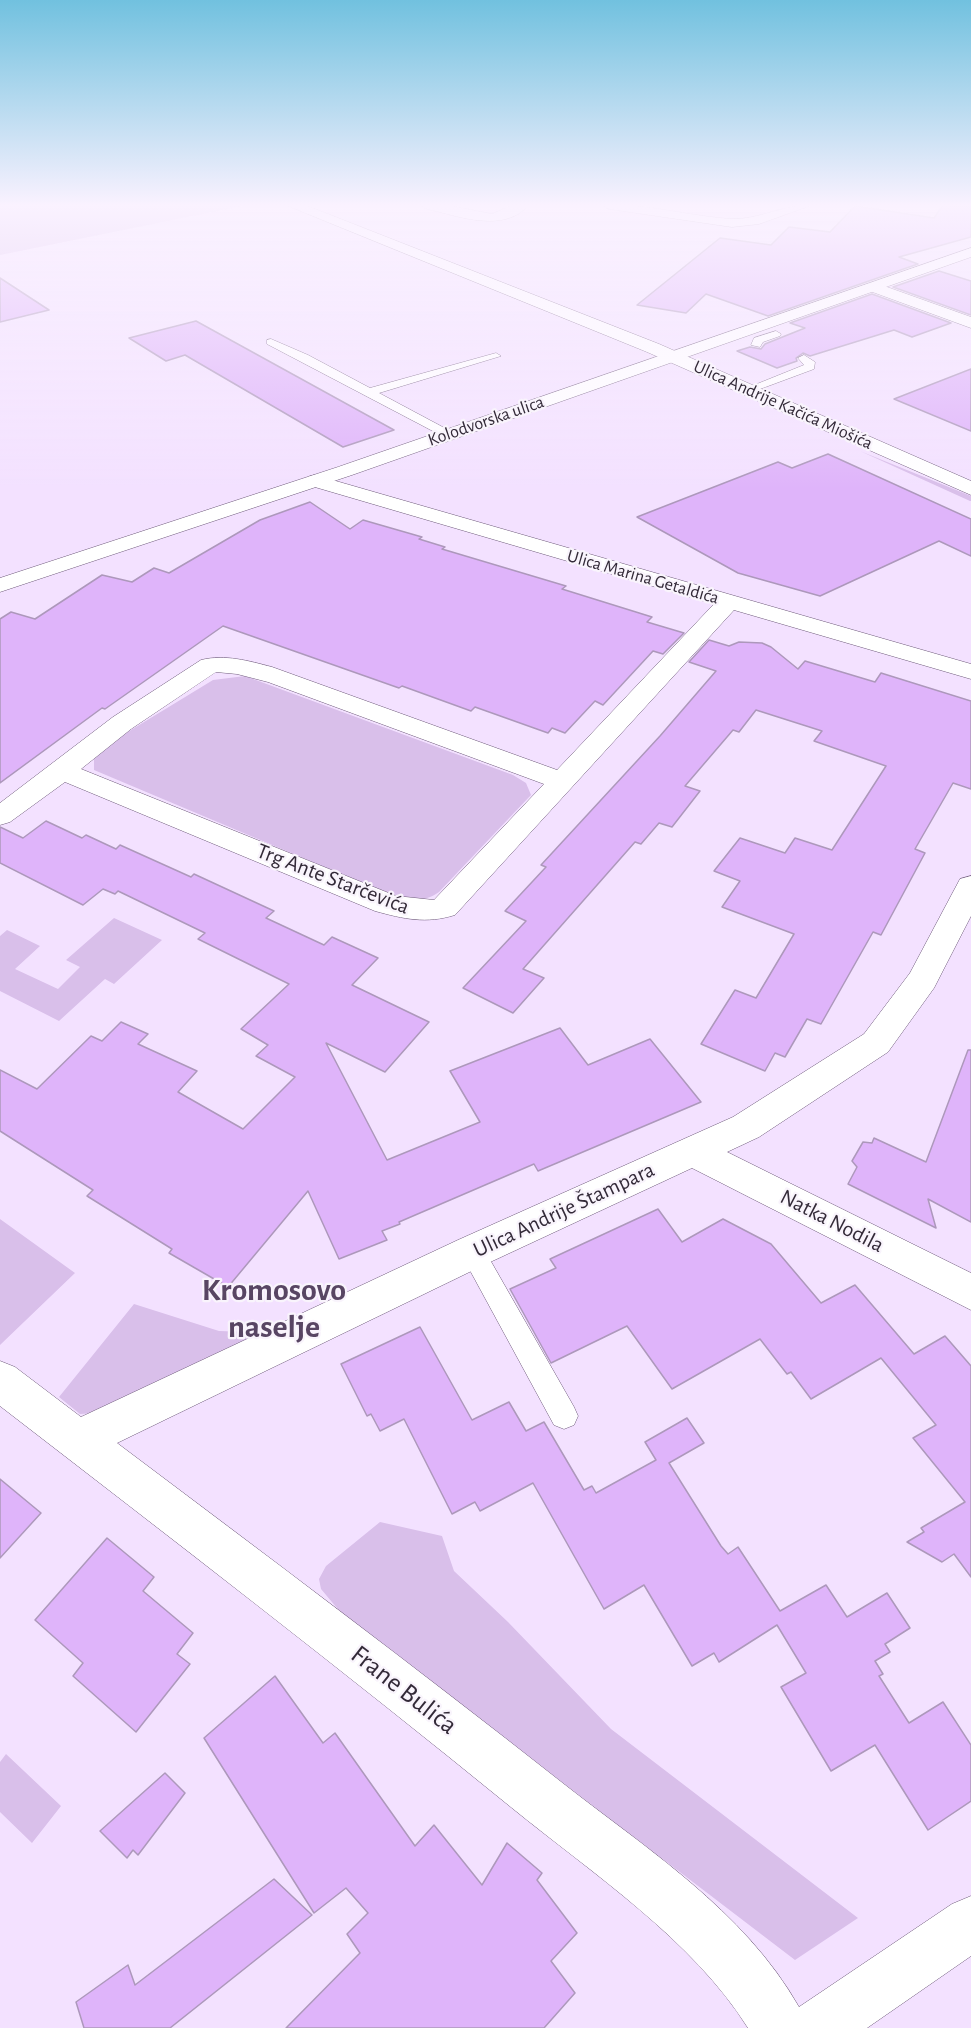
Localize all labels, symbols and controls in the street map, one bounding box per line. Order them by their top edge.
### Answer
street label: Ulica Andrije Kačića Miošića [690,356,876,454]
street label: Kolodvorska ulica [425,391,547,451]
street label: Ulica Marina Getaldića [565,545,721,609]
street label: Trg Ante Starčevića [253,838,413,920]
street label: Ulica Andrije Štampara [469,1156,659,1264]
street label: Natka Nodila [776,1184,888,1258]
district label: Kromosovo naselje [202,1271,346,1346]
street label: Frane Bulića [344,1638,464,1742]

